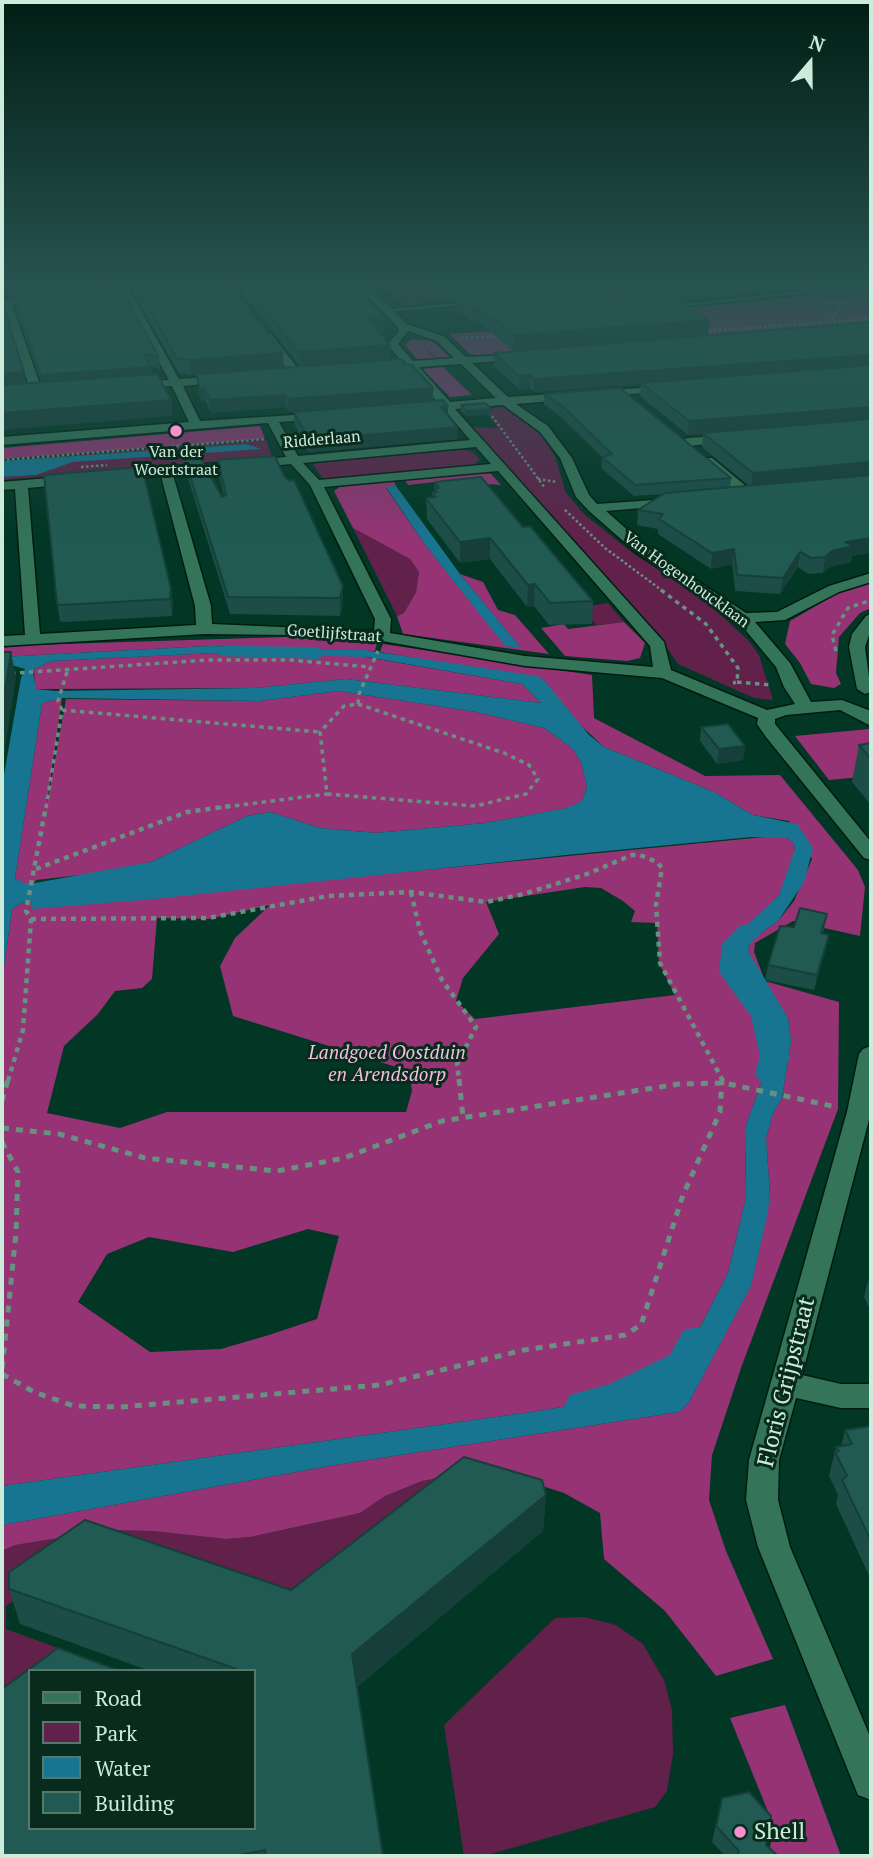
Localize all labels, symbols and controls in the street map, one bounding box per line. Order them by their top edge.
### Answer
north arrow [775,28,845,98]
text: N [806,29,828,57]
marker: Van der Woertstraat [168,423,184,439]
street label: Ridderlaan [283,427,361,453]
place label: Van der Woertstraat [134,442,218,480]
street label: Van Hogenhoucklaan [619,528,753,632]
street label: Goetlijfstraat [286,621,382,647]
park label: Landgoed Oostduin en Arendsdorp [308,1043,466,1087]
street label: Floris Grijpstraat [753,1294,821,1470]
legend [28,1669,256,1830]
text: Road [95,1684,142,1712]
text: Park [95,1719,137,1747]
text: Water [95,1754,150,1782]
text: Building [95,1789,174,1817]
place label: Shell [754,1818,805,1846]
marker: Shell [732,1824,748,1840]

